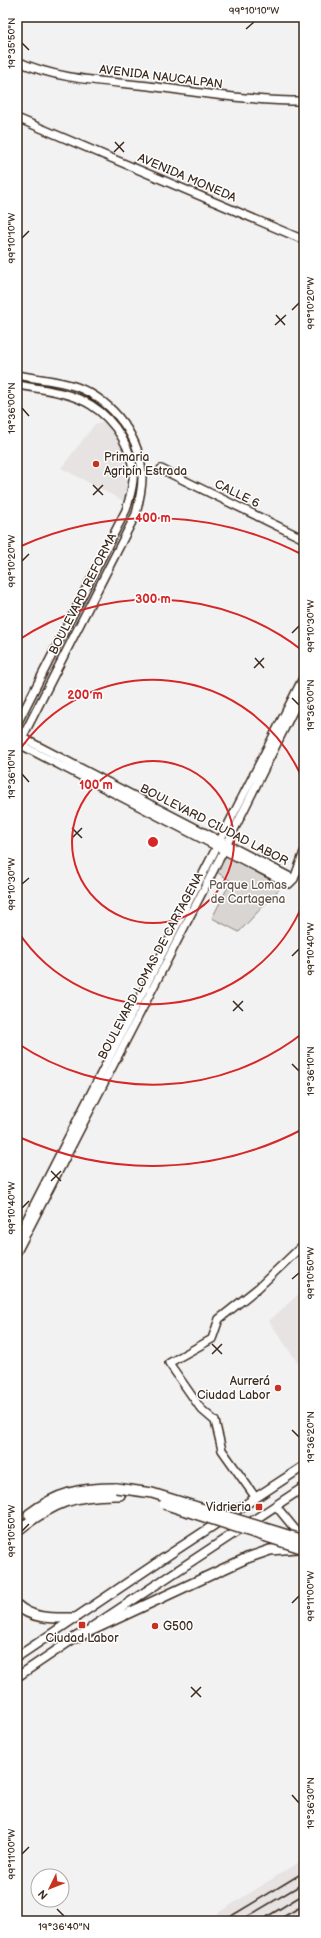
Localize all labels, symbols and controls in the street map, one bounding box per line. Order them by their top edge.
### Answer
text: 99°10'10"W [229,5,279,17]
text: 19°35'50"N [6,17,18,69]
street label: AVENIDA NAUCALPAN [99,62,223,92]
street label: AVENIDA MONEDA [136,150,239,206]
text: 99°10'10"W [6,213,18,263]
text: 99°10'20"W [305,277,317,329]
text: 19°36'00"N [6,382,18,434]
place label: Primaria Agripín Estrada [104,450,187,479]
marker: Primaria Agripín Estrada [91,459,101,469]
street label: CALLE 6 [212,477,262,511]
text: 400 m [135,511,171,526]
street label: BOULEVARD REFORMA [46,530,120,657]
text: 99°10'20"W [6,535,18,587]
text: 300 m [135,592,171,607]
text: 99°10'30"W [305,599,317,653]
text: 19°36'00"N [305,679,317,731]
text: 200 m [67,688,103,703]
text: 19°36'10"N [6,749,18,799]
text: 100 m [79,778,113,793]
street label: BOULEVARD CIUDAD LABOR [137,781,291,869]
centre of rings [146,835,160,849]
text: 99°10'30"W [6,857,18,911]
street label: BOULEVARD LOMAS DE CARTAGENA [95,869,207,1062]
park label: Parque Lomas de Cartagena [209,878,287,907]
text: 99°10'40"W [305,923,317,975]
text: 19°36'10"N [305,1046,317,1096]
text: 99°10'40"W [6,1182,18,1234]
text: 99°10'50"W [305,1247,317,1299]
place label: Aurrerá Ciudad Labor [197,1374,271,1403]
marker: Aurrerá Ciudad Labor [273,1383,283,1393]
text: 19°36'20"N [305,1411,317,1463]
place label: Vidrieria [206,1500,251,1515]
marker: Vidrieria [254,1502,264,1512]
text: 99°10'50"W [6,1505,18,1557]
text: 99°11'00"W [305,1571,317,1621]
place label: G500 [163,1619,193,1634]
marker: Ciudad Labor [77,1620,87,1630]
marker: G500 [150,1621,160,1631]
place label: Ciudad Labor [45,1631,119,1646]
text: 19°36'30"N [305,1777,317,1829]
text: 99°11'00"W [6,1829,18,1879]
north arrow [30,1868,70,1908]
text: N [35,1887,51,1902]
text: 19°36'40"N [38,1921,90,1933]

